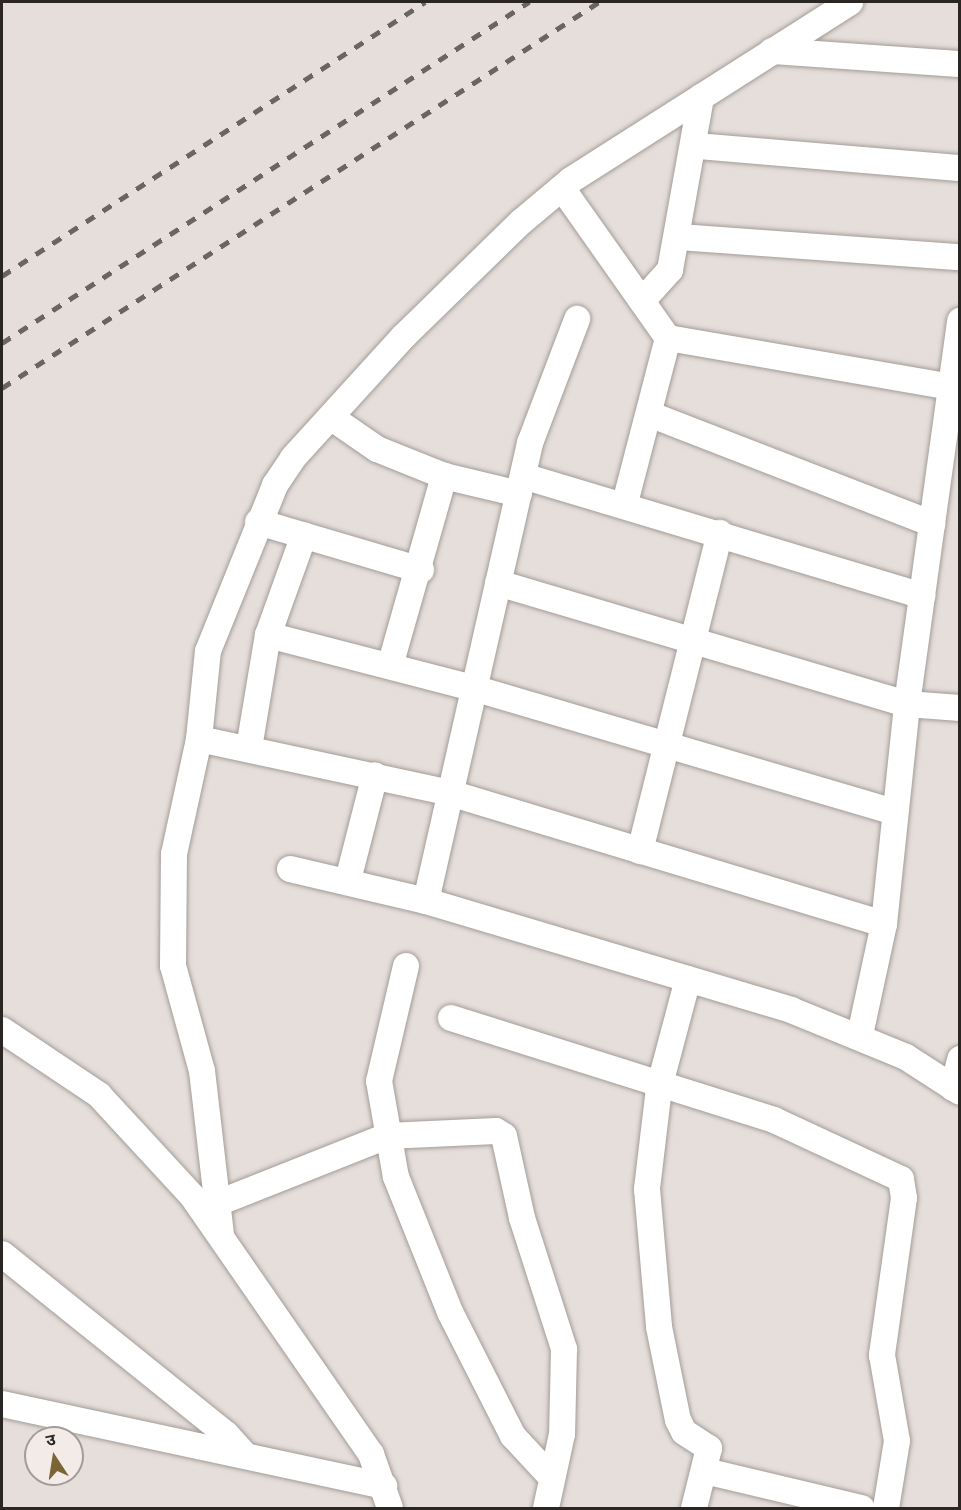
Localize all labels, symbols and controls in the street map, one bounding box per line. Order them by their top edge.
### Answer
north arrow [24,1426,84,1486]
text: उ [44,1429,57,1451]

